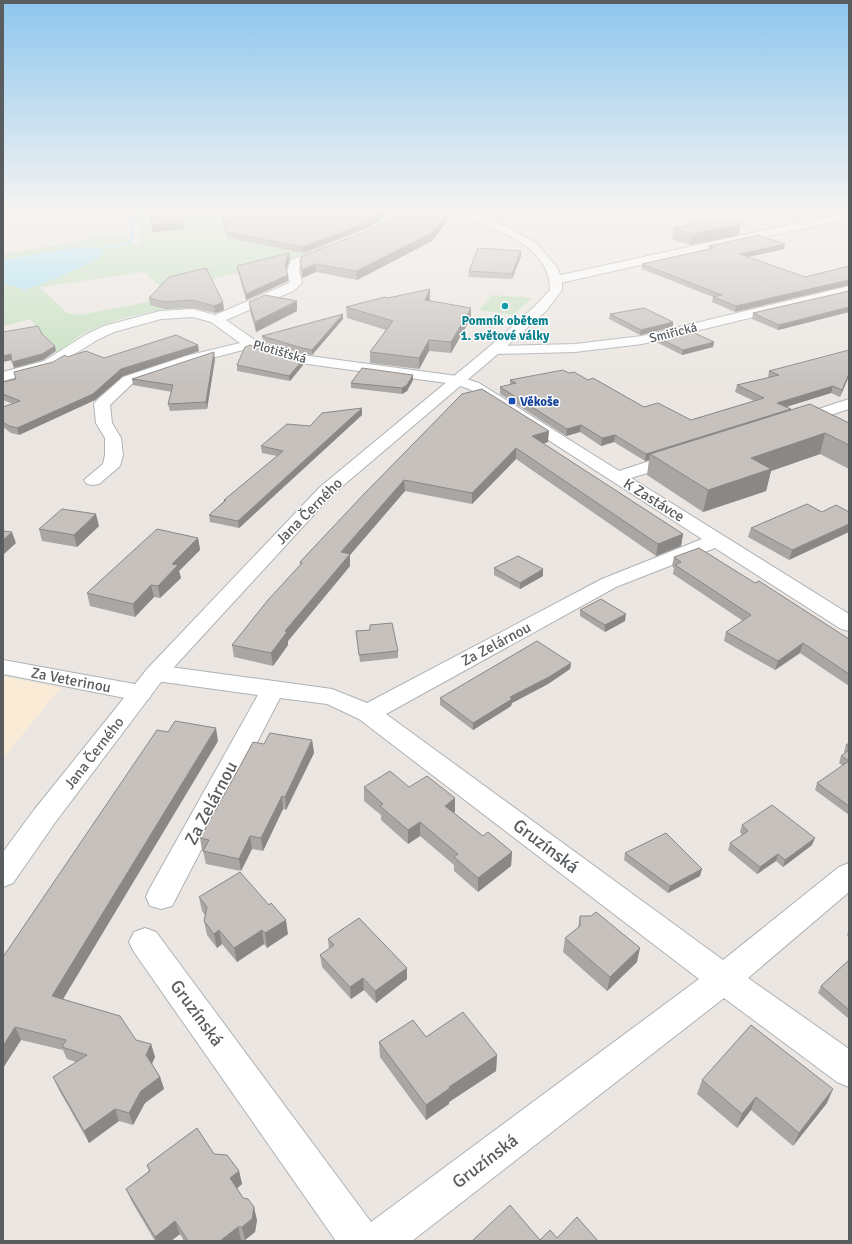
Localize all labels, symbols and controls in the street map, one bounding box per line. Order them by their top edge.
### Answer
marker: Pomník obětem 1. světové války [500,301,510,311]
place label: Pomník obětem 1. světové války [461,313,550,344]
street label: Smiřická [648,319,699,347]
street label: Plotišťská [251,337,308,367]
place label: Věkoše [520,394,560,410]
marker: Věkoše [507,396,517,406]
street label: Jana Černého [271,473,346,548]
street label: K Zastávce [620,474,688,526]
street label: Za Zelárnou [458,618,534,670]
street label: Za Veterinou [29,663,113,697]
street label: Jana Černého [59,713,128,793]
street label: Za Zelárnou [180,757,242,849]
street label: Gruzínská [509,814,583,878]
street label: Gruzínská [166,975,228,1051]
street label: Gruzínská [448,1129,522,1193]

